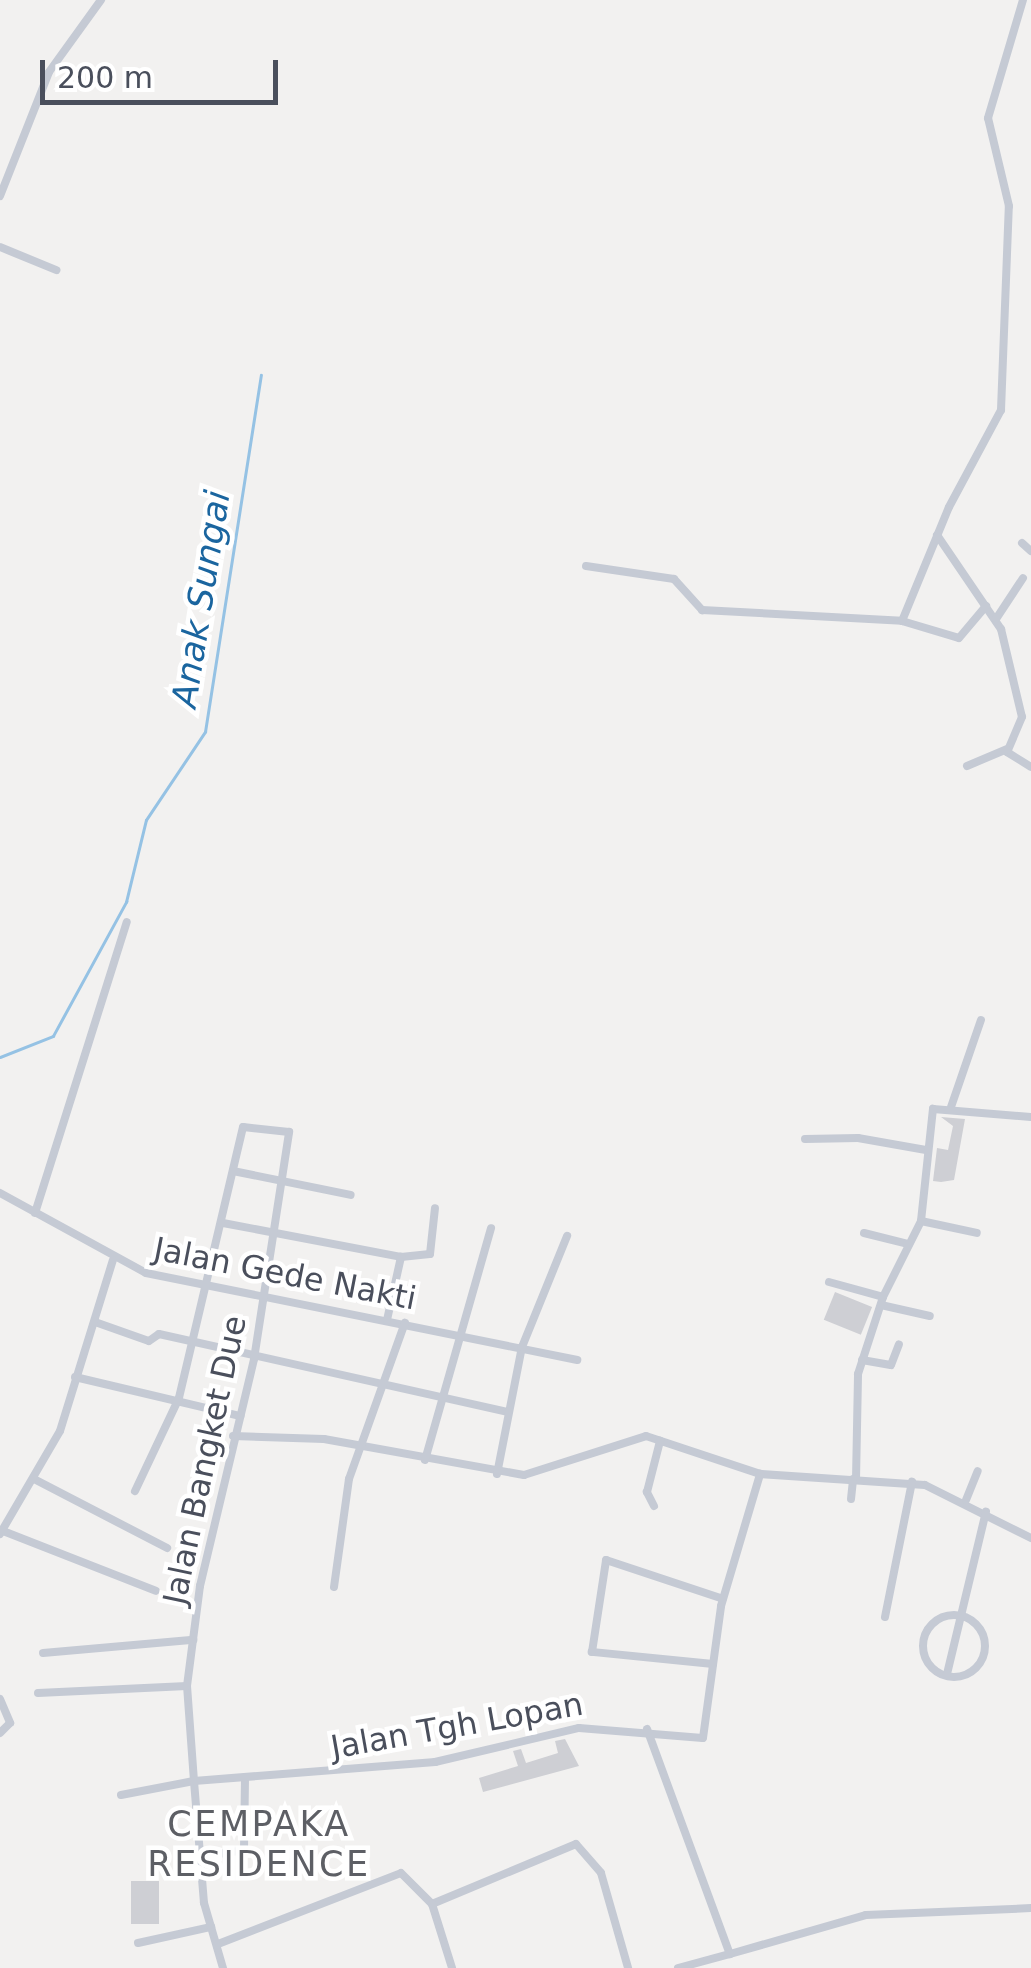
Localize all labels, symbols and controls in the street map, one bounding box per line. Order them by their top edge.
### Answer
scale bar [45,40,282,102]
text: 200 m [57,60,153,95]
water label: Anak Sungai [163,488,239,710]
street label: Jalan Gede Nakti [151,1230,419,1318]
street label: Jalan Bangket Due [156,1312,254,1608]
street label: Jalan Tgh Lopan [328,1685,586,1767]
district label: CEMPAKA RESIDENCE [147,1803,371,1885]

